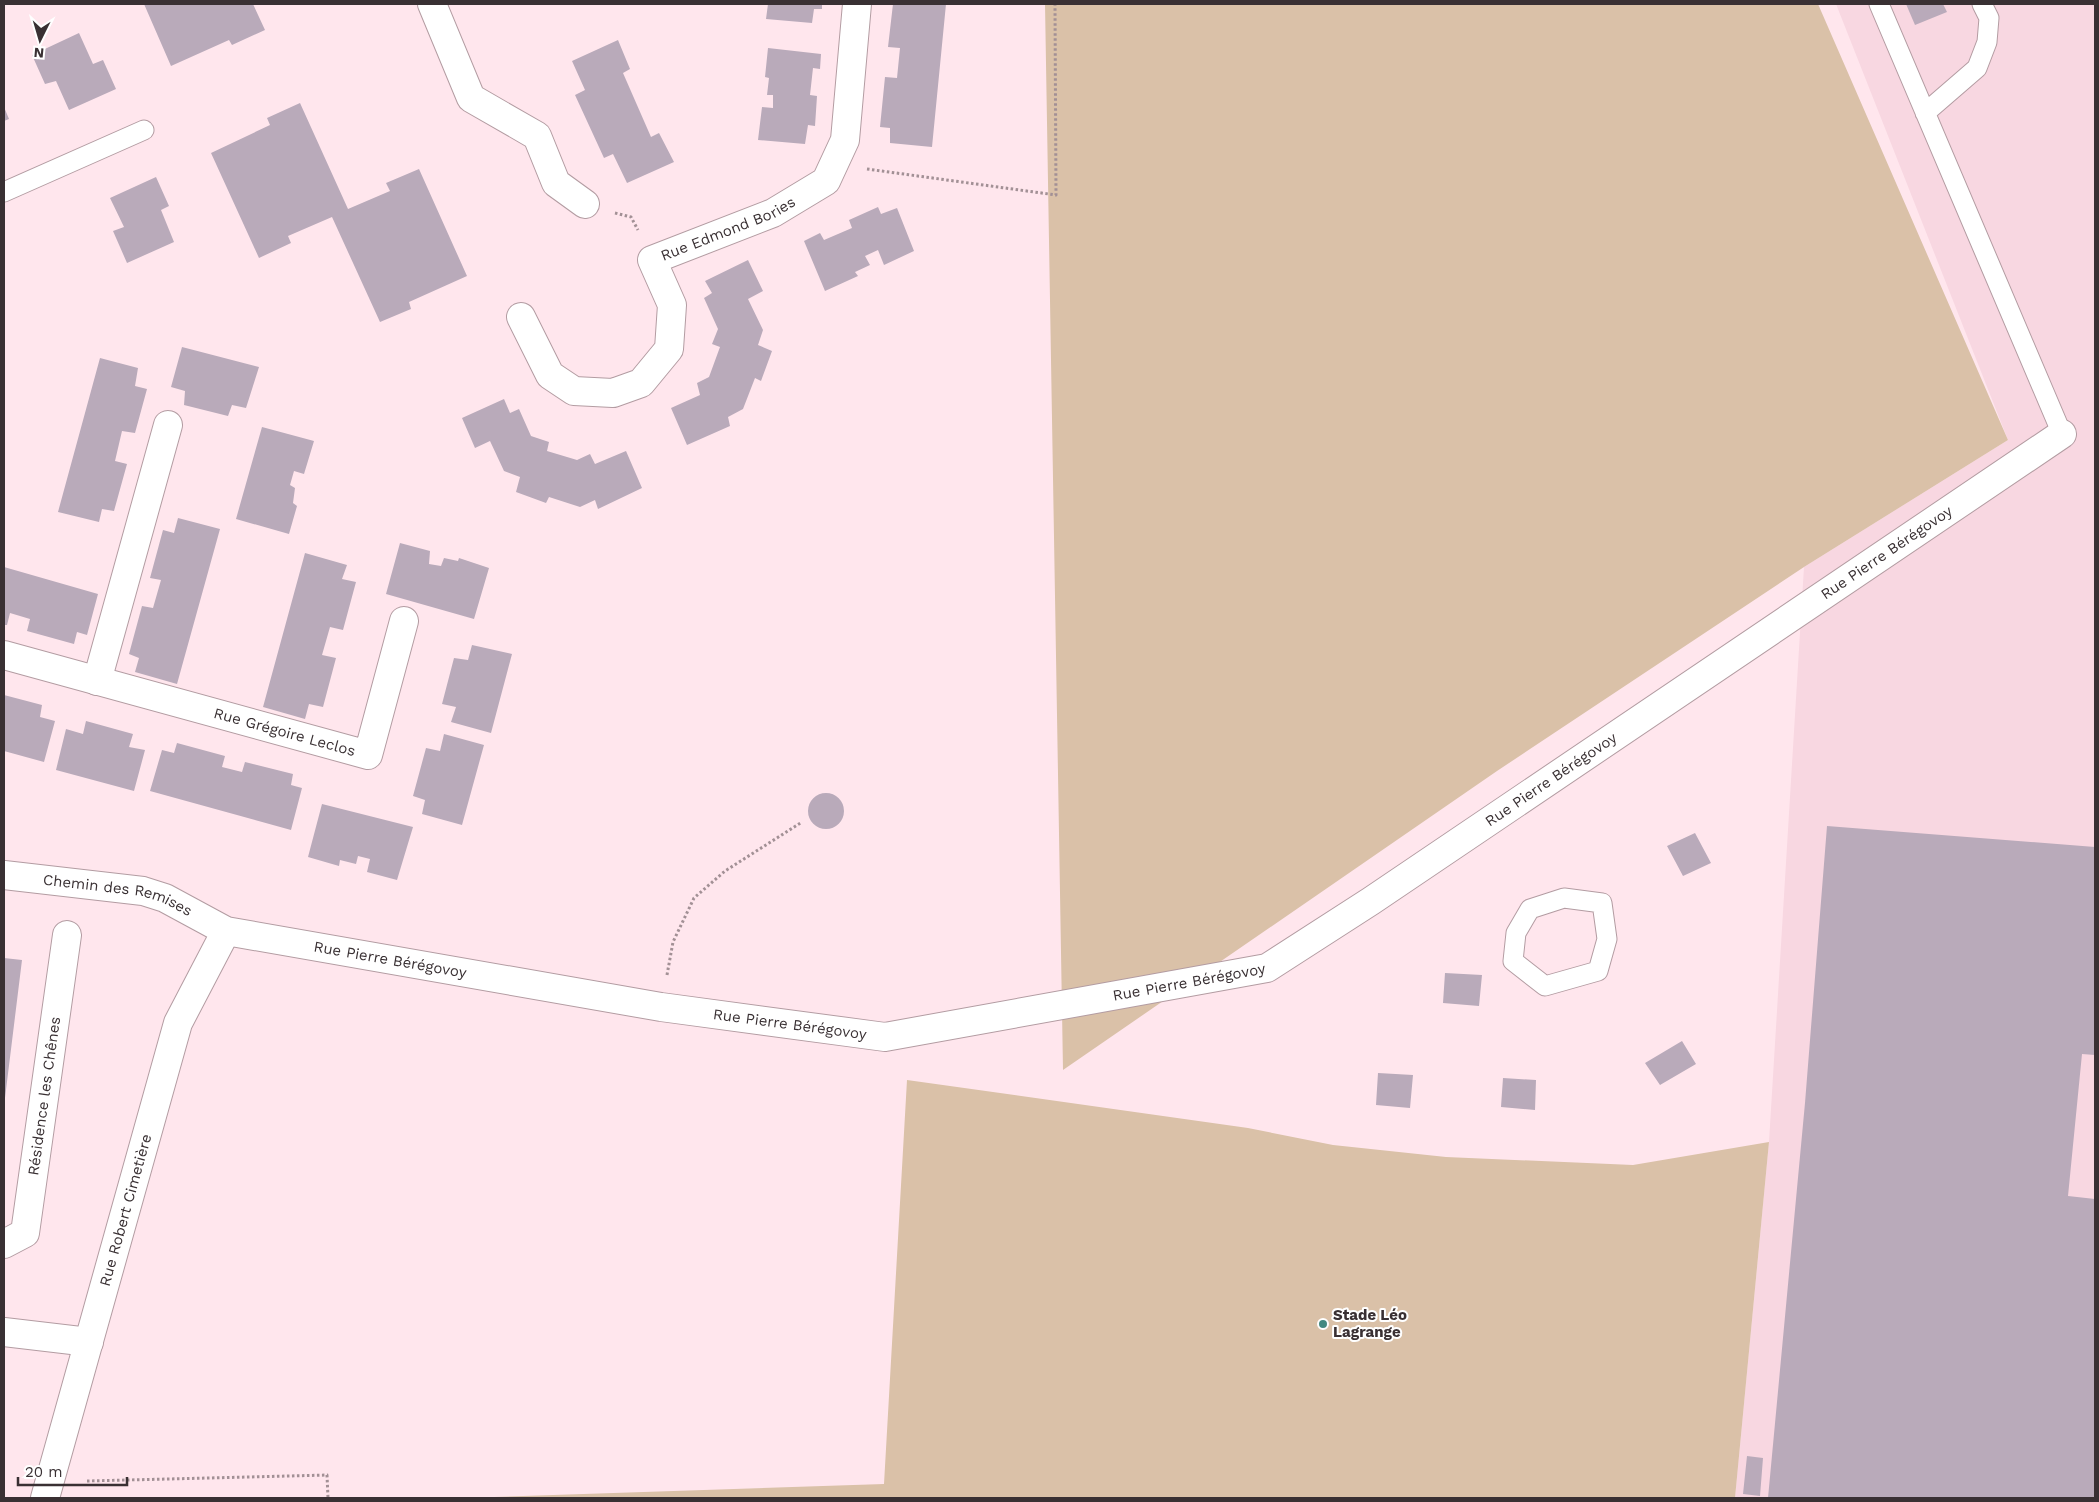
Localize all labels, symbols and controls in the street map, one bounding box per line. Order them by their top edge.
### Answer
north arrow [15,15,65,65]
text: N [33,45,45,61]
street label: Rue Edmond Bories [658,193,799,265]
street label: Rue Pierre Bérégovoy [1817,502,1956,603]
street label: Rue Grégoire Leclos [212,704,358,760]
street label: Rue Pierre Bérégovoy [1482,728,1620,830]
street label: Chemin des Remises [42,871,195,920]
street label: Rue Pierre Bérégovoy [312,937,468,982]
street label: Rue Pierre Bérégovoy [1111,959,1267,1005]
street label: Rue Pierre Bérégovoy [712,1005,868,1043]
street label: Résidence les Chênes [24,1015,64,1177]
street label: Rue Robert Cimetière [96,1132,155,1288]
place label: Stade Léo Lagrange [1333,1306,1407,1341]
marker: Stade Léo Lagrange [1317,1318,1329,1330]
scale bar [18,1454,126,1486]
text: 20 m [25,1463,63,1481]

